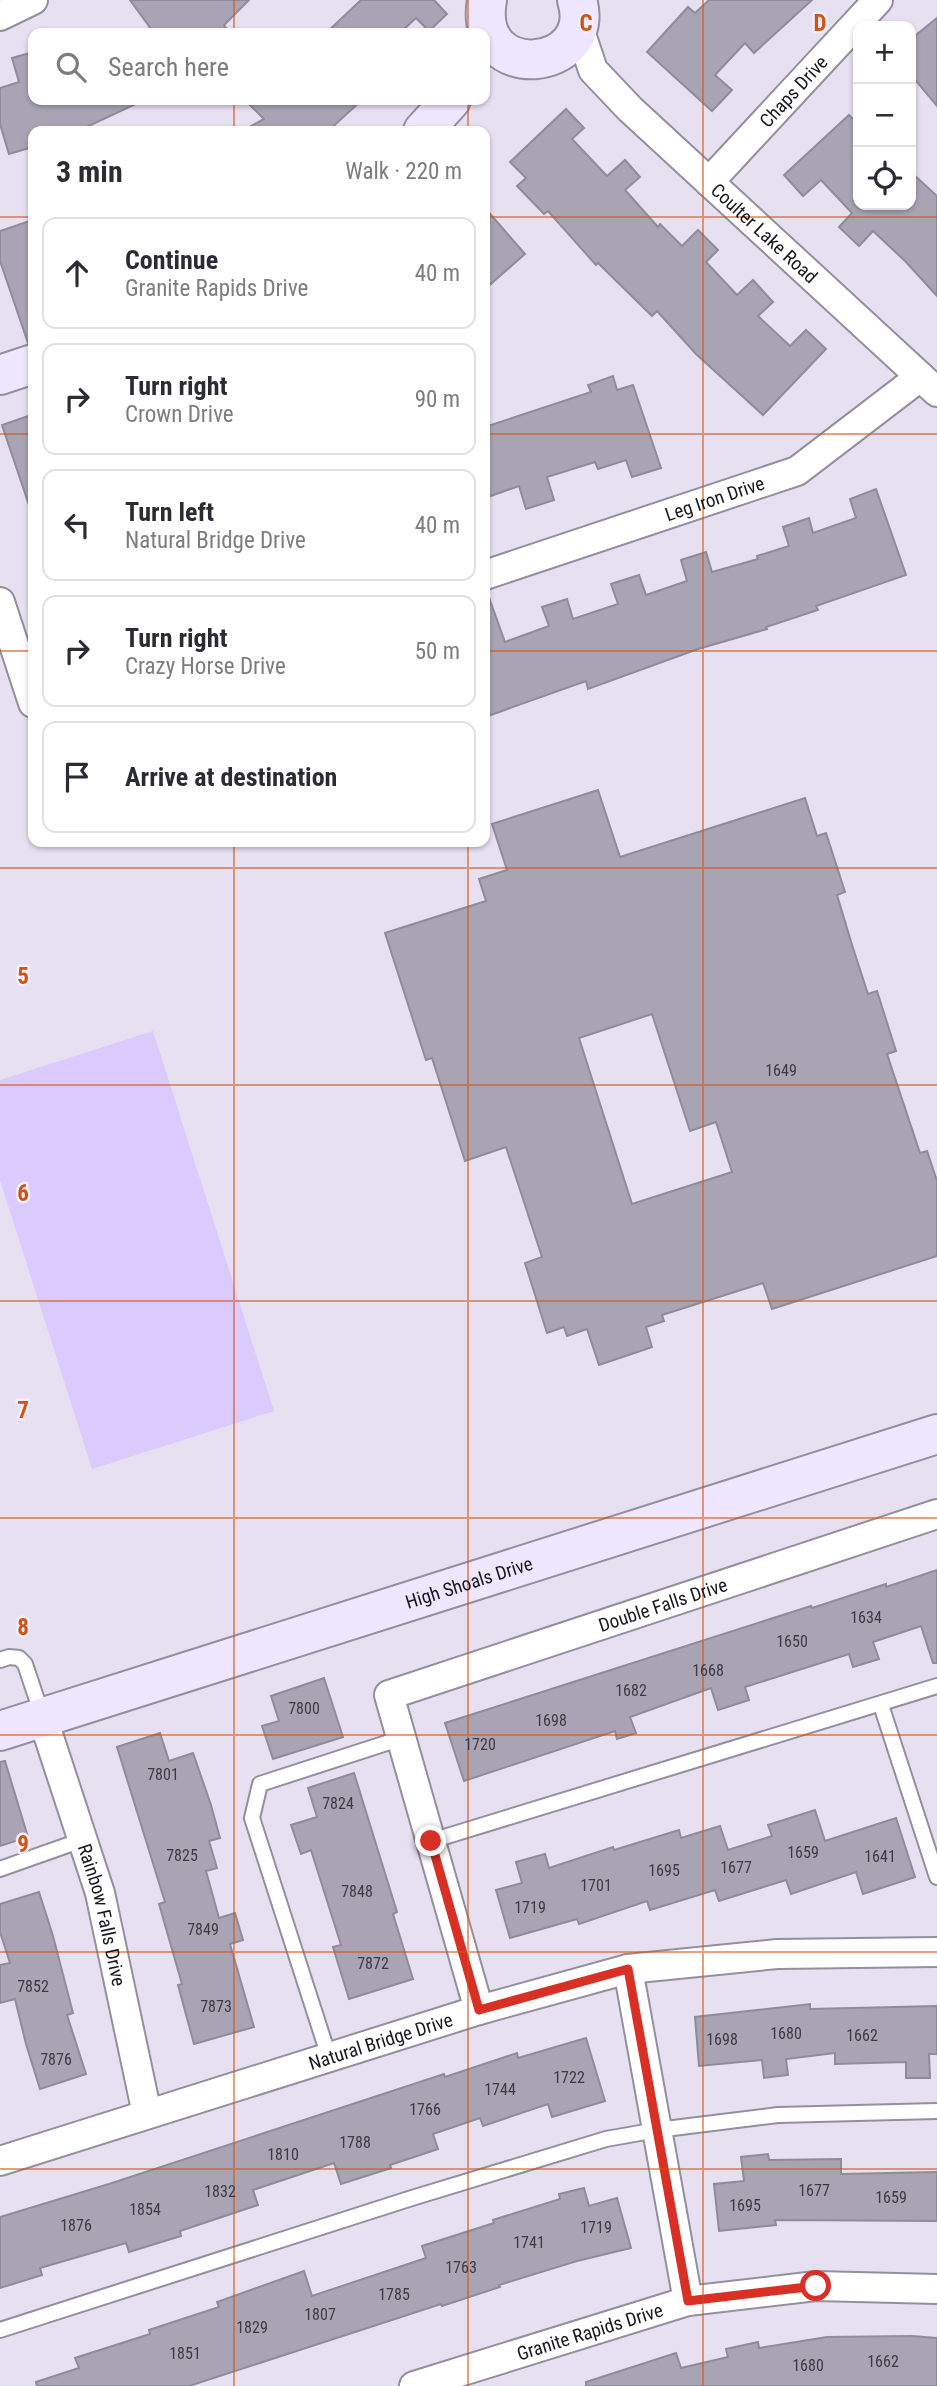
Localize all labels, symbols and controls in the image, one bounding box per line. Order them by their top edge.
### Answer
text: C [579,10,593,37]
text: D [814,10,827,37]
map controls [853,21,916,210]
button: + [853,21,916,84]
search box [28,28,490,105]
icon: search [52,48,90,86]
street label: Chaps Drive [755,50,832,132]
text: Search here [108,52,229,82]
button: − [853,84,916,147]
button: locate [853,147,916,210]
text: 3 min [56,154,123,189]
text: Walk · 220 m [345,158,462,185]
street label: Coulter Lake Road [706,178,822,288]
text: Continue [125,245,218,275]
icon: ahead [58,254,96,292]
text: 40 m [415,260,460,287]
text: Granite Rapids Drive [125,275,308,302]
text: Turn right [125,371,227,401]
icon: right [58,380,96,418]
text: 90 m [415,386,460,413]
text: Crown Drive [125,401,234,428]
street label: Leg Iron Drive [662,471,767,526]
text: Turn left [125,497,214,527]
icon: left [58,506,96,544]
text: 40 m [415,512,460,539]
text: Natural Bridge Drive [125,527,306,554]
text: Turn right [125,623,227,653]
icon: right [58,632,96,670]
text: 50 m [415,638,460,665]
text: Crazy Horse Drive [125,653,286,680]
icon: arrive [58,758,96,796]
text: Arrive at destination [125,762,337,792]
text: 5 [17,963,29,990]
house number: 1649 [765,1061,797,1080]
text: 6 [17,1180,29,1207]
text: 7 [17,1397,29,1424]
street label: High Shoals Drive [403,1551,536,1613]
street label: Double Falls Drive [595,1573,730,1637]
house number: 1634 [850,1608,882,1627]
text: 8 [17,1614,29,1641]
house number: 1650 [776,1632,808,1651]
house number: 1668 [692,1661,724,1680]
house number: 1682 [615,1681,647,1700]
house number: 7800 [288,1699,320,1718]
house number: 1698 [535,1711,567,1730]
house number: 1720 [464,1735,496,1754]
house number: 7801 [147,1765,179,1784]
house number: 7824 [322,1794,354,1813]
route end [415,1825,446,1856]
text: 9 [17,1831,29,1858]
street label: Rainbow Falls Drive [73,1841,131,1988]
house number: 1659 [787,1843,819,1862]
house number: 7825 [166,1846,198,1865]
house number: 1641 [864,1847,896,1866]
house number: 1677 [720,1858,752,1877]
house number: 1695 [648,1861,680,1880]
house number: 1701 [580,1876,612,1895]
house number: 7848 [341,1882,373,1901]
house number: 1719 [514,1898,546,1917]
house number: 7849 [187,1920,219,1939]
house number: 7872 [357,1954,389,1973]
house number: 7852 [17,1977,49,1996]
house number: 7873 [200,1997,232,2016]
street label: Natural Bridge Drive [306,2008,455,2074]
house number: 1680 [770,2024,802,2043]
house number: 1662 [846,2026,878,2045]
house number: 1698 [706,2030,738,2049]
house number: 7876 [40,2050,72,2069]
house number: 1722 [553,2068,585,2087]
house number: 1744 [484,2080,516,2099]
house number: 1766 [409,2100,441,2119]
house number: 1788 [339,2133,371,2152]
house number: 1810 [267,2145,299,2164]
house number: 1677 [798,2181,830,2200]
house number: 1832 [204,2182,236,2201]
house number: 1659 [875,2188,907,2207]
house number: 1695 [729,2196,761,2215]
house number: 1854 [129,2200,161,2219]
house number: 1876 [60,2216,92,2235]
house number: 1719 [580,2218,612,2237]
house number: 1741 [513,2233,545,2252]
house number: 1763 [445,2258,477,2277]
route start [800,2270,831,2301]
house number: 1785 [378,2285,410,2304]
street label: Granite Rapids Drive [514,2298,666,2365]
house number: 1807 [304,2305,336,2324]
house number: 1829 [236,2318,268,2337]
house number: 1851 [169,2344,201,2363]
house number: 1662 [867,2352,899,2371]
house number: 1680 [792,2356,824,2375]

